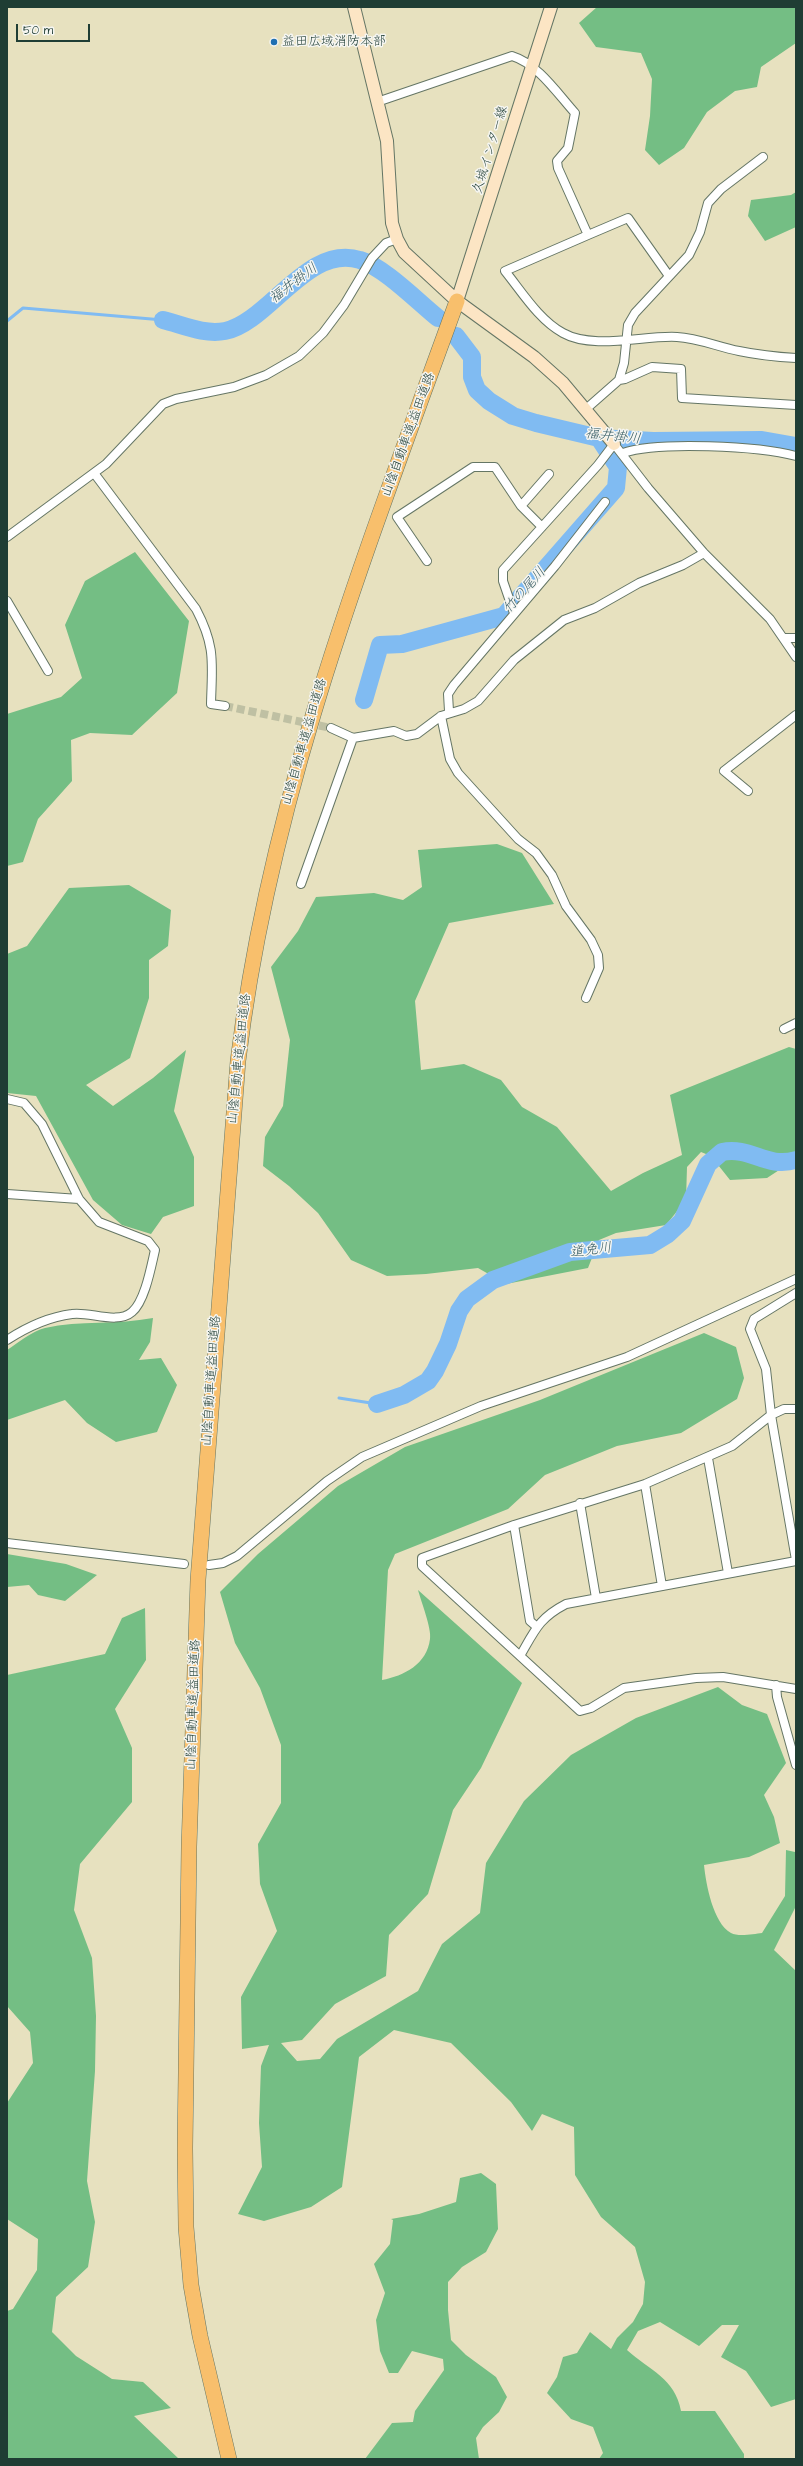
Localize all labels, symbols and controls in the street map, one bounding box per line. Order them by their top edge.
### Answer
scale bar [18,16,92,42]
text: 50 m [23,22,53,39]
place label: 益田広域消防本部 [282,34,386,50]
marker: 益田広域消防本部 [269,37,279,47]
street label: 久城インター線 [470,104,512,196]
water label: 福井掛川 [267,260,321,308]
street label: 山陰自動車道;益田道路 [379,370,439,500]
water label: 福井掛川 [584,426,642,448]
water label: 竹の尾川 [500,565,550,617]
street label: 山陰自動車道;益田道路 [279,677,331,807]
street label: 山陰自動車道;益田道路 [225,993,255,1125]
water label: 道免川 [569,1240,613,1262]
street label: 山陰自動車道;益田道路 [200,1315,224,1447]
street label: 山陰自動車道;益田道路 [184,1639,204,1771]

